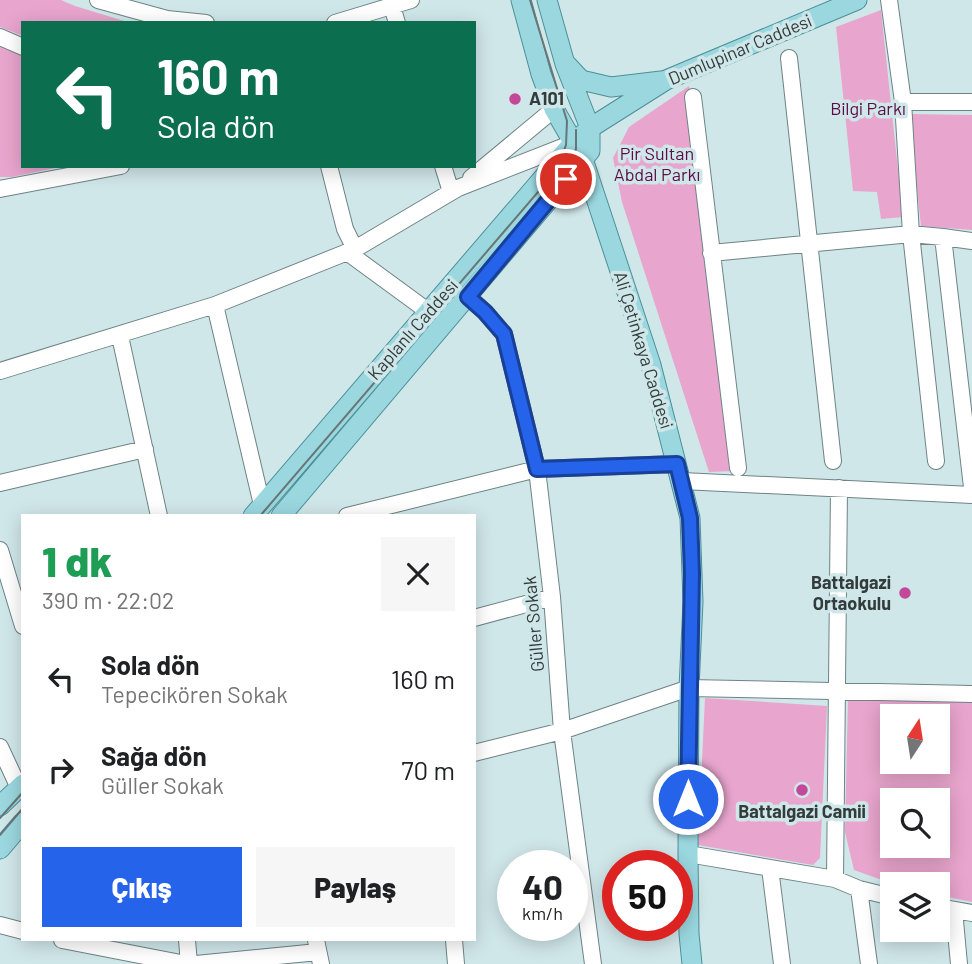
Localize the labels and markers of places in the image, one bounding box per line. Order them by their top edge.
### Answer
place label: A101 [529,87,564,109]
marker: A101 [507,91,523,107]
pin [536,149,596,209]
place label: Battalgazi Ortaokulu [811,571,891,614]
marker: Battalgazi Ortaokulu [897,585,913,601]
marker: Battalgazi Camii [794,782,810,798]
place label: Battalgazi Camii [738,800,866,822]

